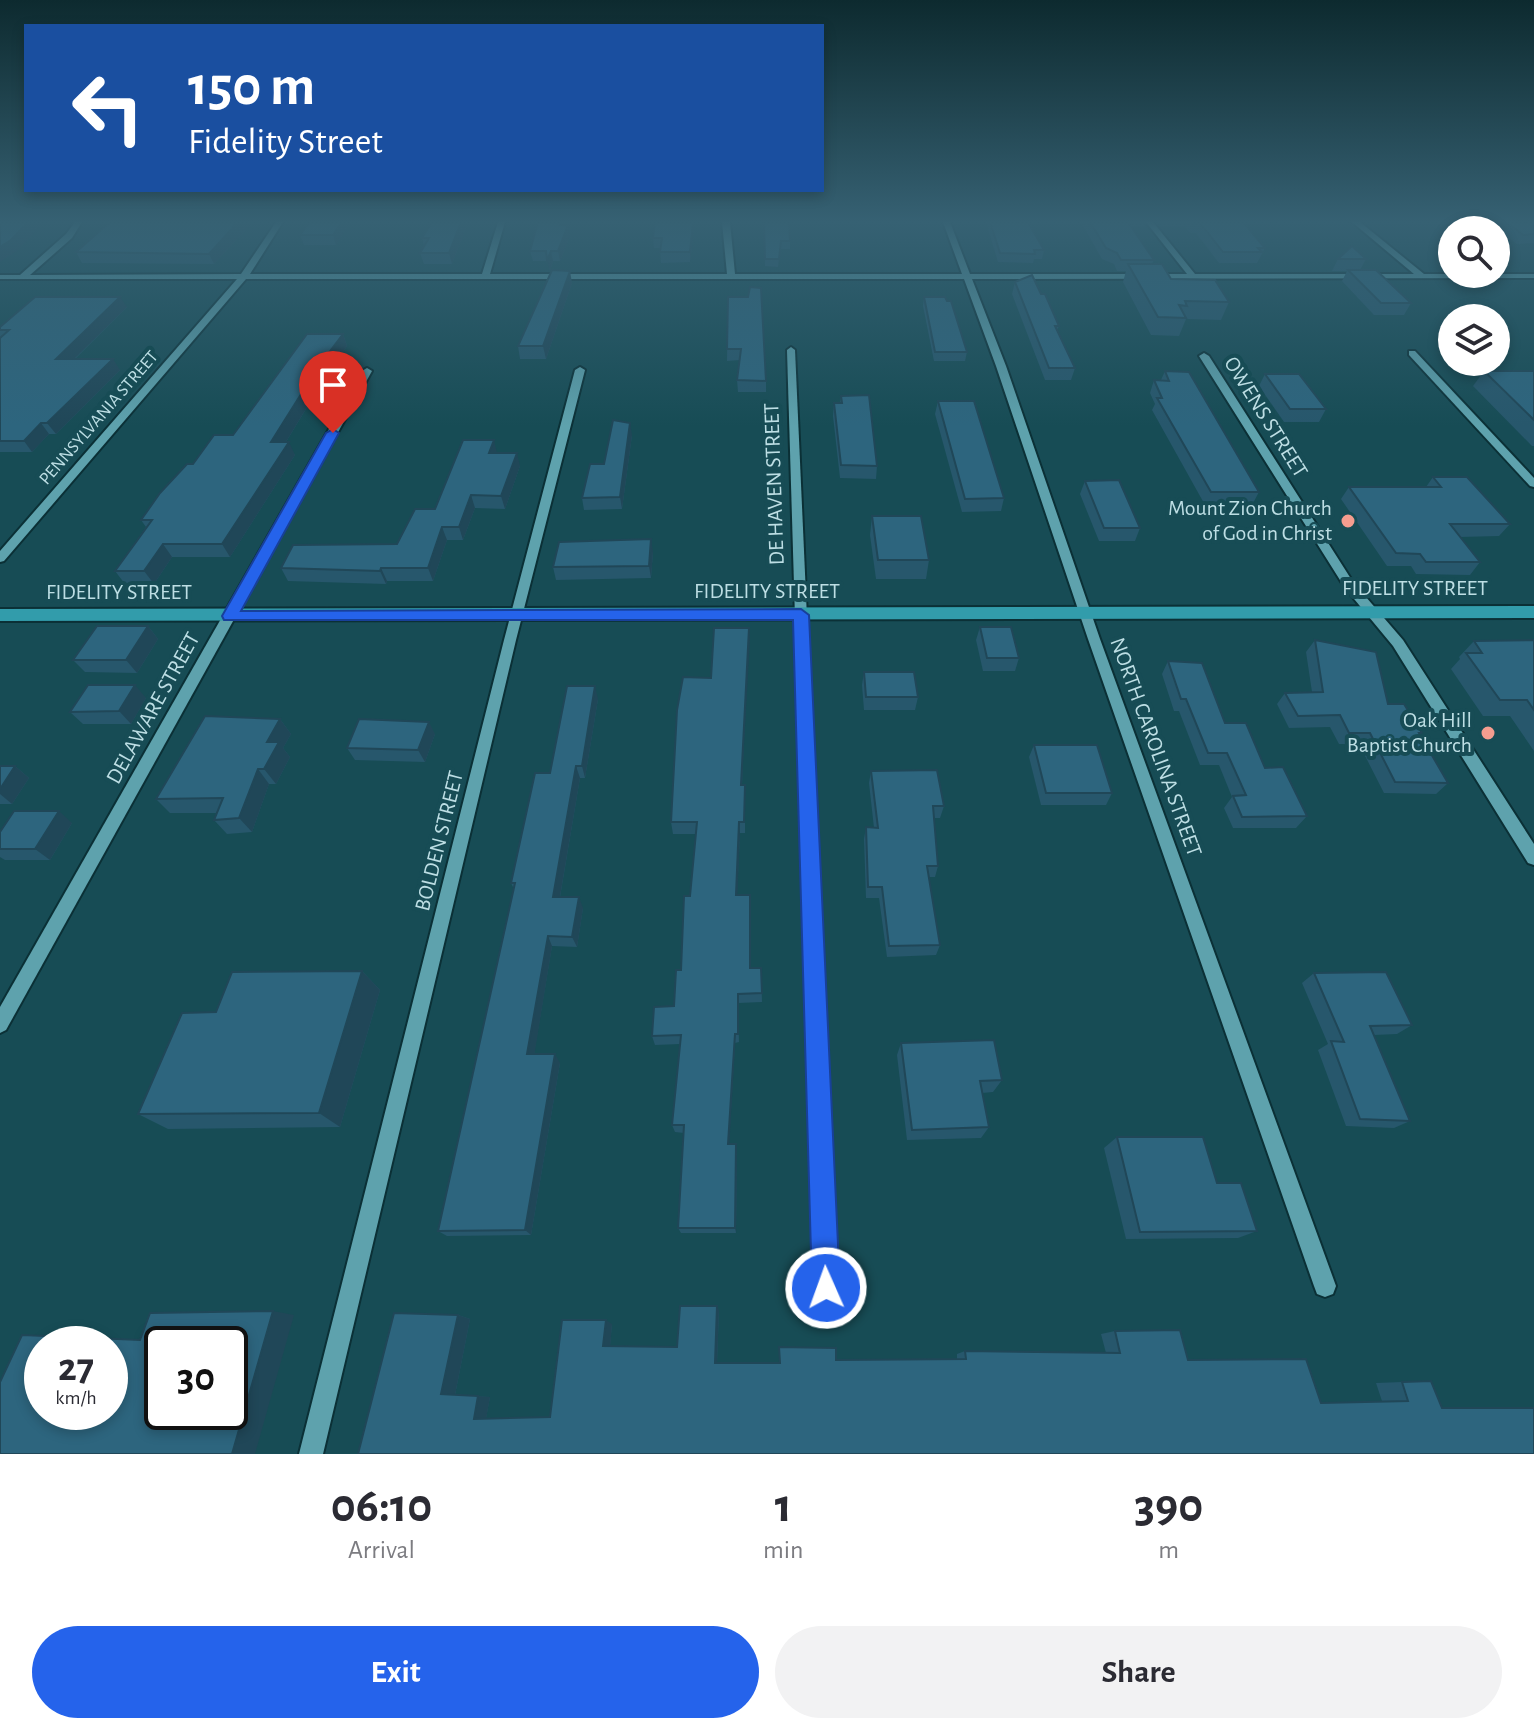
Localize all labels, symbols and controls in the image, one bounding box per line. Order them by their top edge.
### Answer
icon: left [56,56,160,160]
text: 150 m [188,59,315,115]
text: Fidelity Street [188,124,383,160]
map controls [1438,216,1510,376]
button: search [1438,216,1510,288]
button: layers [1438,304,1510,376]
street label: PENNSYLVANIA STREET [36,347,162,488]
pin [299,351,367,433]
street label: OWENS STREET [1220,353,1312,481]
icon: arrive [311,363,355,407]
street label: DE HAVEN STREET [760,402,788,566]
place label: Mount Zion Church of God in Christ [1168,497,1332,544]
marker: Mount Zion Church of God in Christ [1339,512,1357,530]
street label: FIDELITY STREET [1342,577,1488,599]
street label: FIDELITY STREET [694,580,840,602]
street label: FIDELITY STREET [46,581,192,603]
street label: DELAWARE STREET [102,628,204,787]
street label: NORTH CAROLINA STREET [1106,635,1206,860]
place label: Oak Hill Baptist Church [1347,709,1472,756]
marker: Oak Hill Baptist Church [1479,724,1497,742]
street label: BOLDEN STREET [411,769,467,913]
position arrow [784,1246,868,1330]
speed limit sign: 30 [144,1326,248,1430]
text: 27 [58,1348,94,1388]
text: km/h [55,1388,97,1408]
text: 06:10 [331,1483,432,1531]
text: 1 [775,1483,792,1531]
text: 390 [1134,1483,1203,1531]
text: Arrival [348,1537,415,1563]
text: min [763,1537,804,1563]
text: m [1158,1537,1179,1563]
button: Exit [32,1626,759,1718]
button: Share [775,1626,1502,1718]

